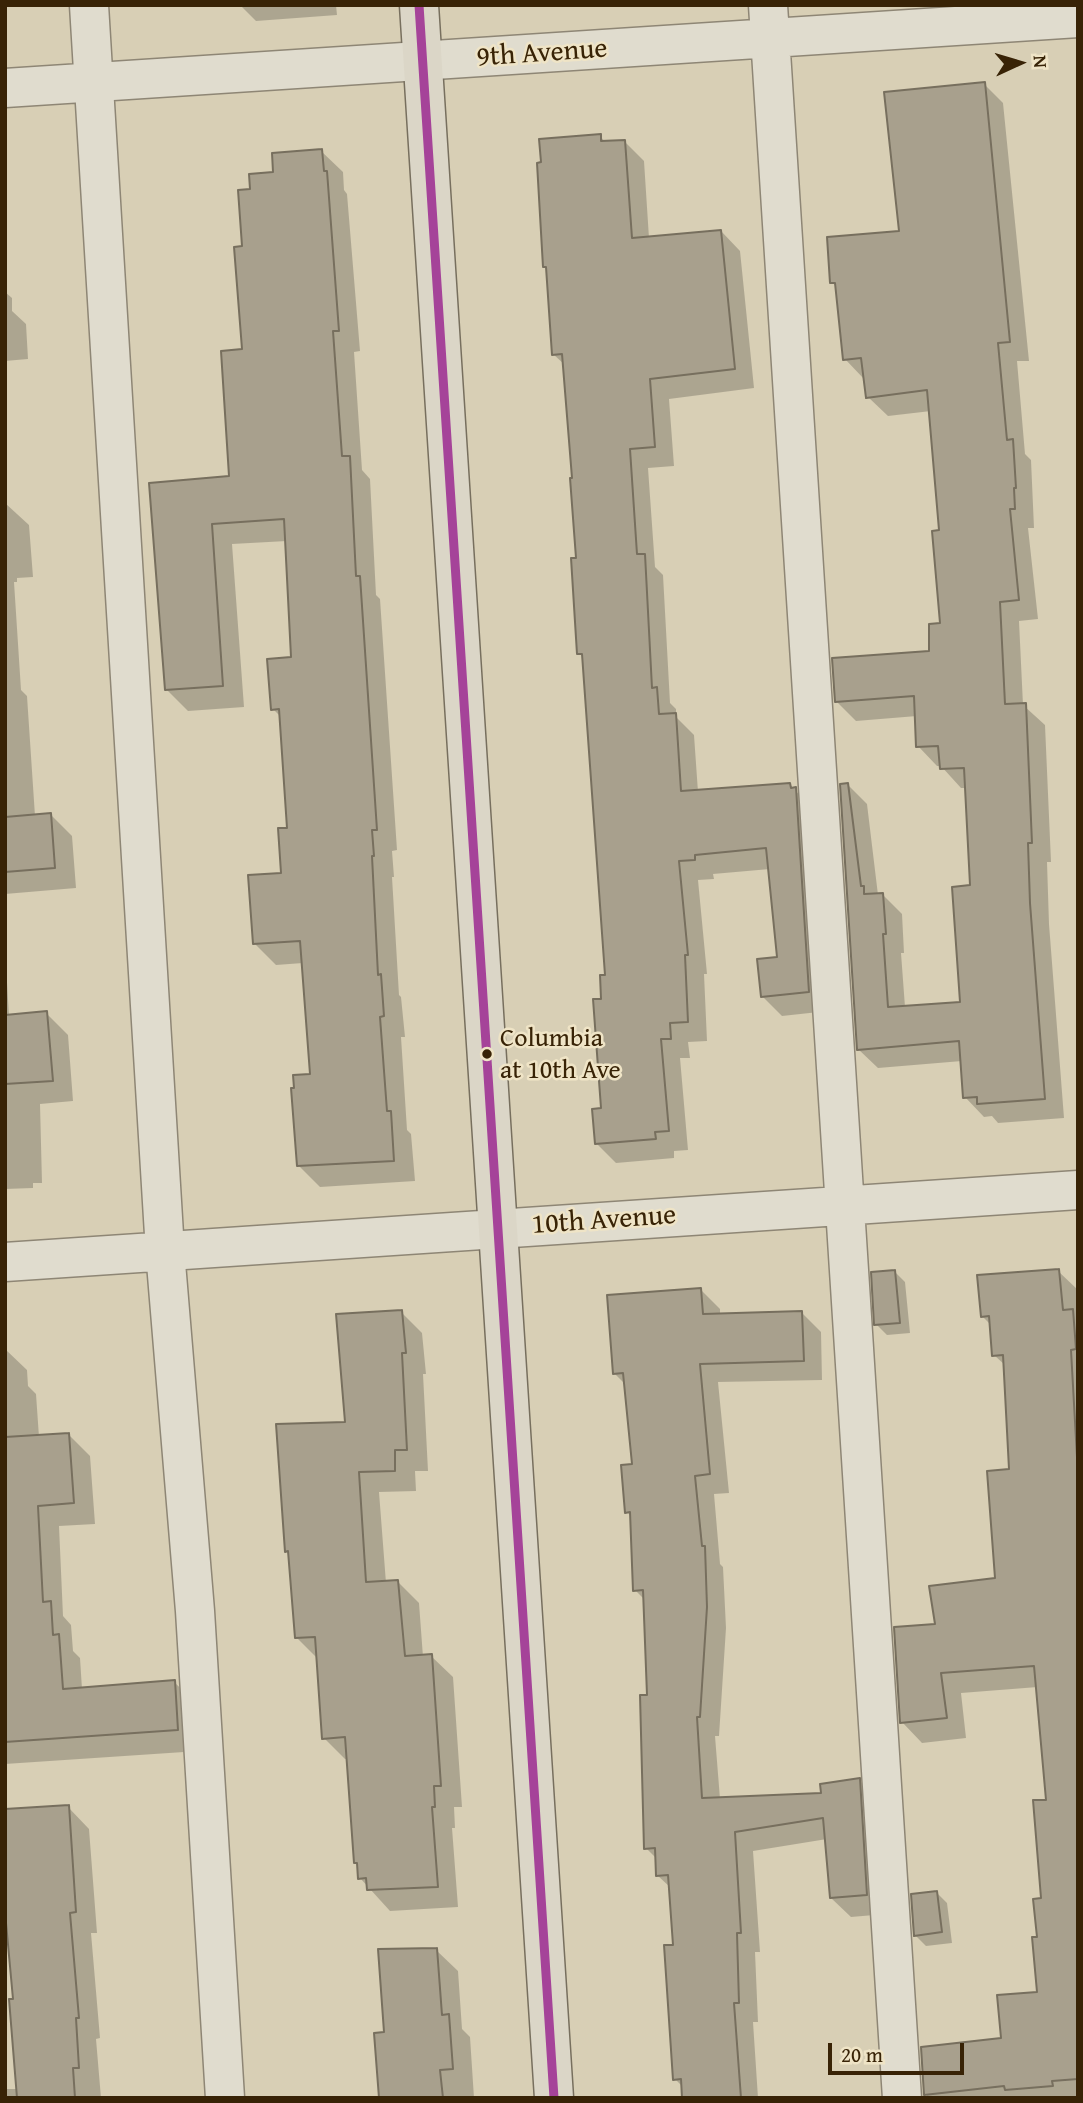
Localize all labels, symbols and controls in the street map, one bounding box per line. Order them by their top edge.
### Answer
north arrow [985,28,1055,98]
street label: 9th Avenue [475,33,609,75]
text: N [1027,54,1055,69]
place label: Columbia at 10th Ave [500,1023,621,1084]
marker: Columbia at 10th Ave [480,1047,494,1061]
street label: 10th Avenue [531,1199,677,1243]
scale bar [831,2030,968,2074]
text: 20 m [841,2039,883,2070]

